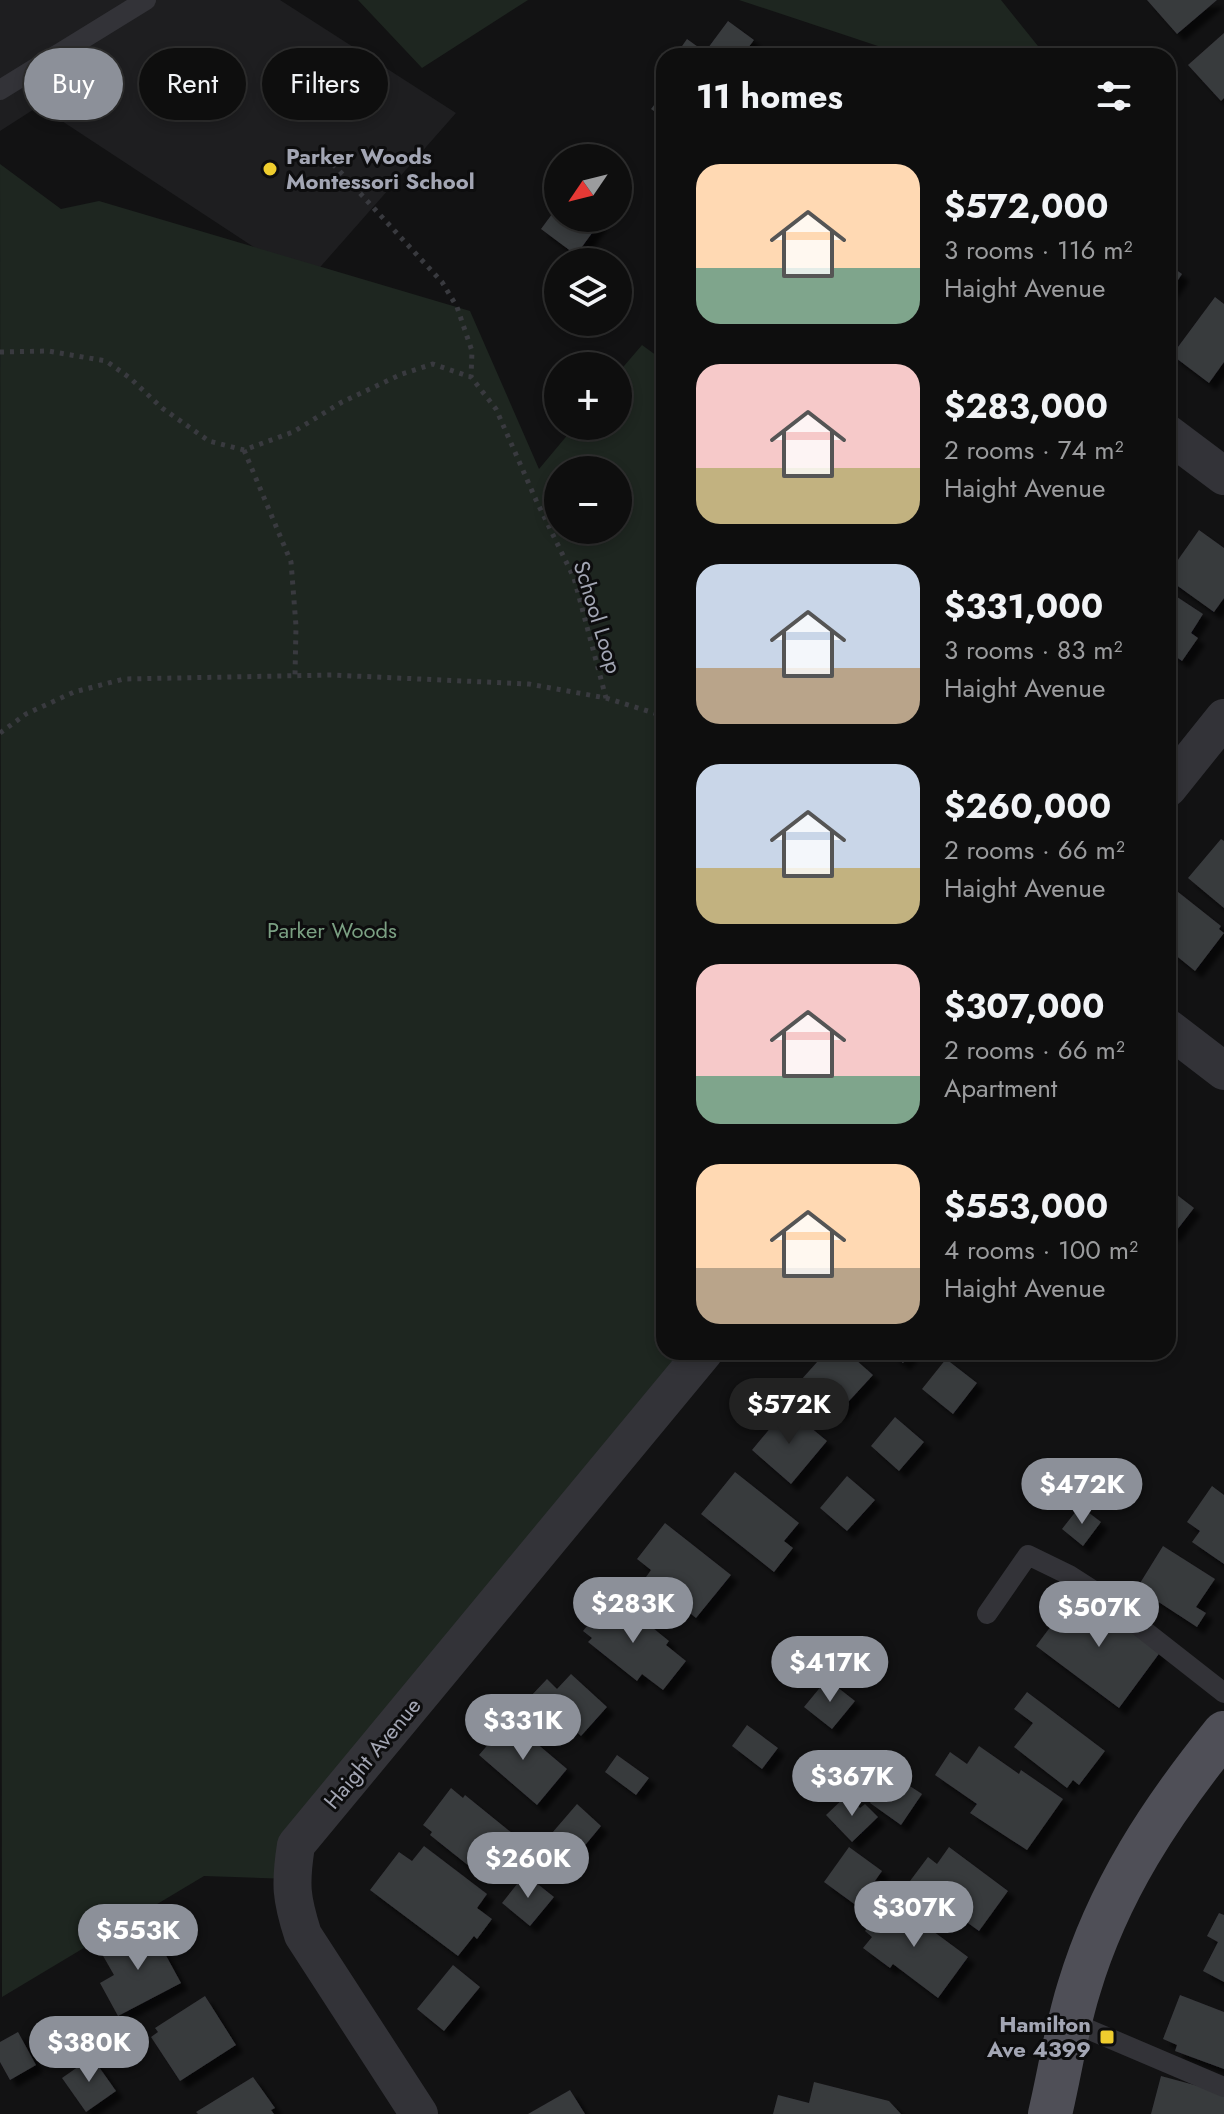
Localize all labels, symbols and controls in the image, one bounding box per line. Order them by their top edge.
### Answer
chip: Buy [24,48,123,120]
chip: Rent [139,48,246,120]
chip: Filters [262,48,388,120]
text: 11 homes [696,72,843,121]
icon: filters [1092,74,1136,118]
place label: Parker Woods Montessori School [286,140,475,197]
north arrow [544,144,632,232]
map controls [544,144,632,544]
marker: Parker Woods Montessori School [261,160,279,178]
text: $572,000 [944,182,1108,231]
icon: home [760,196,856,292]
text: 3 rooms · 116 m² [944,231,1133,269]
button: layers [544,248,632,336]
text: Haight Avenue [944,269,1105,307]
button: + [544,352,632,440]
text: $283,000 [944,382,1108,431]
icon: home [760,396,856,492]
text: 2 rooms · 74 m² [944,431,1124,469]
button: − [544,456,632,544]
text: Haight Avenue [944,469,1105,507]
street label: School Loop [566,557,630,677]
text: $331,000 [944,582,1103,631]
icon: home [760,596,856,692]
text: 3 rooms · 83 m² [944,631,1123,669]
text: Haight Avenue [944,669,1105,707]
text: $260,000 [944,782,1111,831]
icon: home [760,796,856,892]
text: 2 rooms · 66 m² [944,831,1125,869]
text: Haight Avenue [944,869,1105,907]
park label: Parker Woods [267,914,397,946]
text: $307,000 [944,982,1104,1031]
icon: home [760,996,856,1092]
text: 2 rooms · 66 m² [944,1031,1125,1069]
text: Apartment [944,1069,1057,1107]
text: $553,000 [944,1182,1108,1231]
icon: home [760,1196,856,1292]
text: 4 rooms · 100 m² [944,1231,1138,1269]
text: Haight Avenue [944,1269,1105,1307]
pin: $572K [733,1378,845,1446]
text: $572K [747,1385,831,1423]
pin: $472K [1026,1458,1138,1526]
text: $472K [1039,1465,1125,1503]
pin: $283K [577,1577,689,1645]
pin: $507K [1043,1581,1155,1649]
text: $283K [591,1584,675,1622]
text: $507K [1057,1588,1141,1626]
pin: $417K [774,1636,886,1704]
text: $417K [789,1643,871,1681]
street label: Haight Avenue [316,1690,428,1816]
pin: $331K [467,1694,579,1762]
text: $331K [483,1701,563,1739]
pin: $367K [796,1750,908,1818]
text: $367K [810,1757,894,1795]
pin: $260K [472,1832,584,1900]
text: $260K [485,1839,571,1877]
pin: $307K [858,1881,970,1949]
text: $307K [872,1888,956,1926]
pin: $553K [82,1904,194,1972]
text: $553K [96,1911,180,1949]
place label: Hamilton Ave 4399 [986,2008,1091,2065]
pin: $380K [33,2016,145,2084]
text: $380K [47,2023,131,2061]
marker: Hamilton Ave 4399 [1098,2028,1116,2046]

